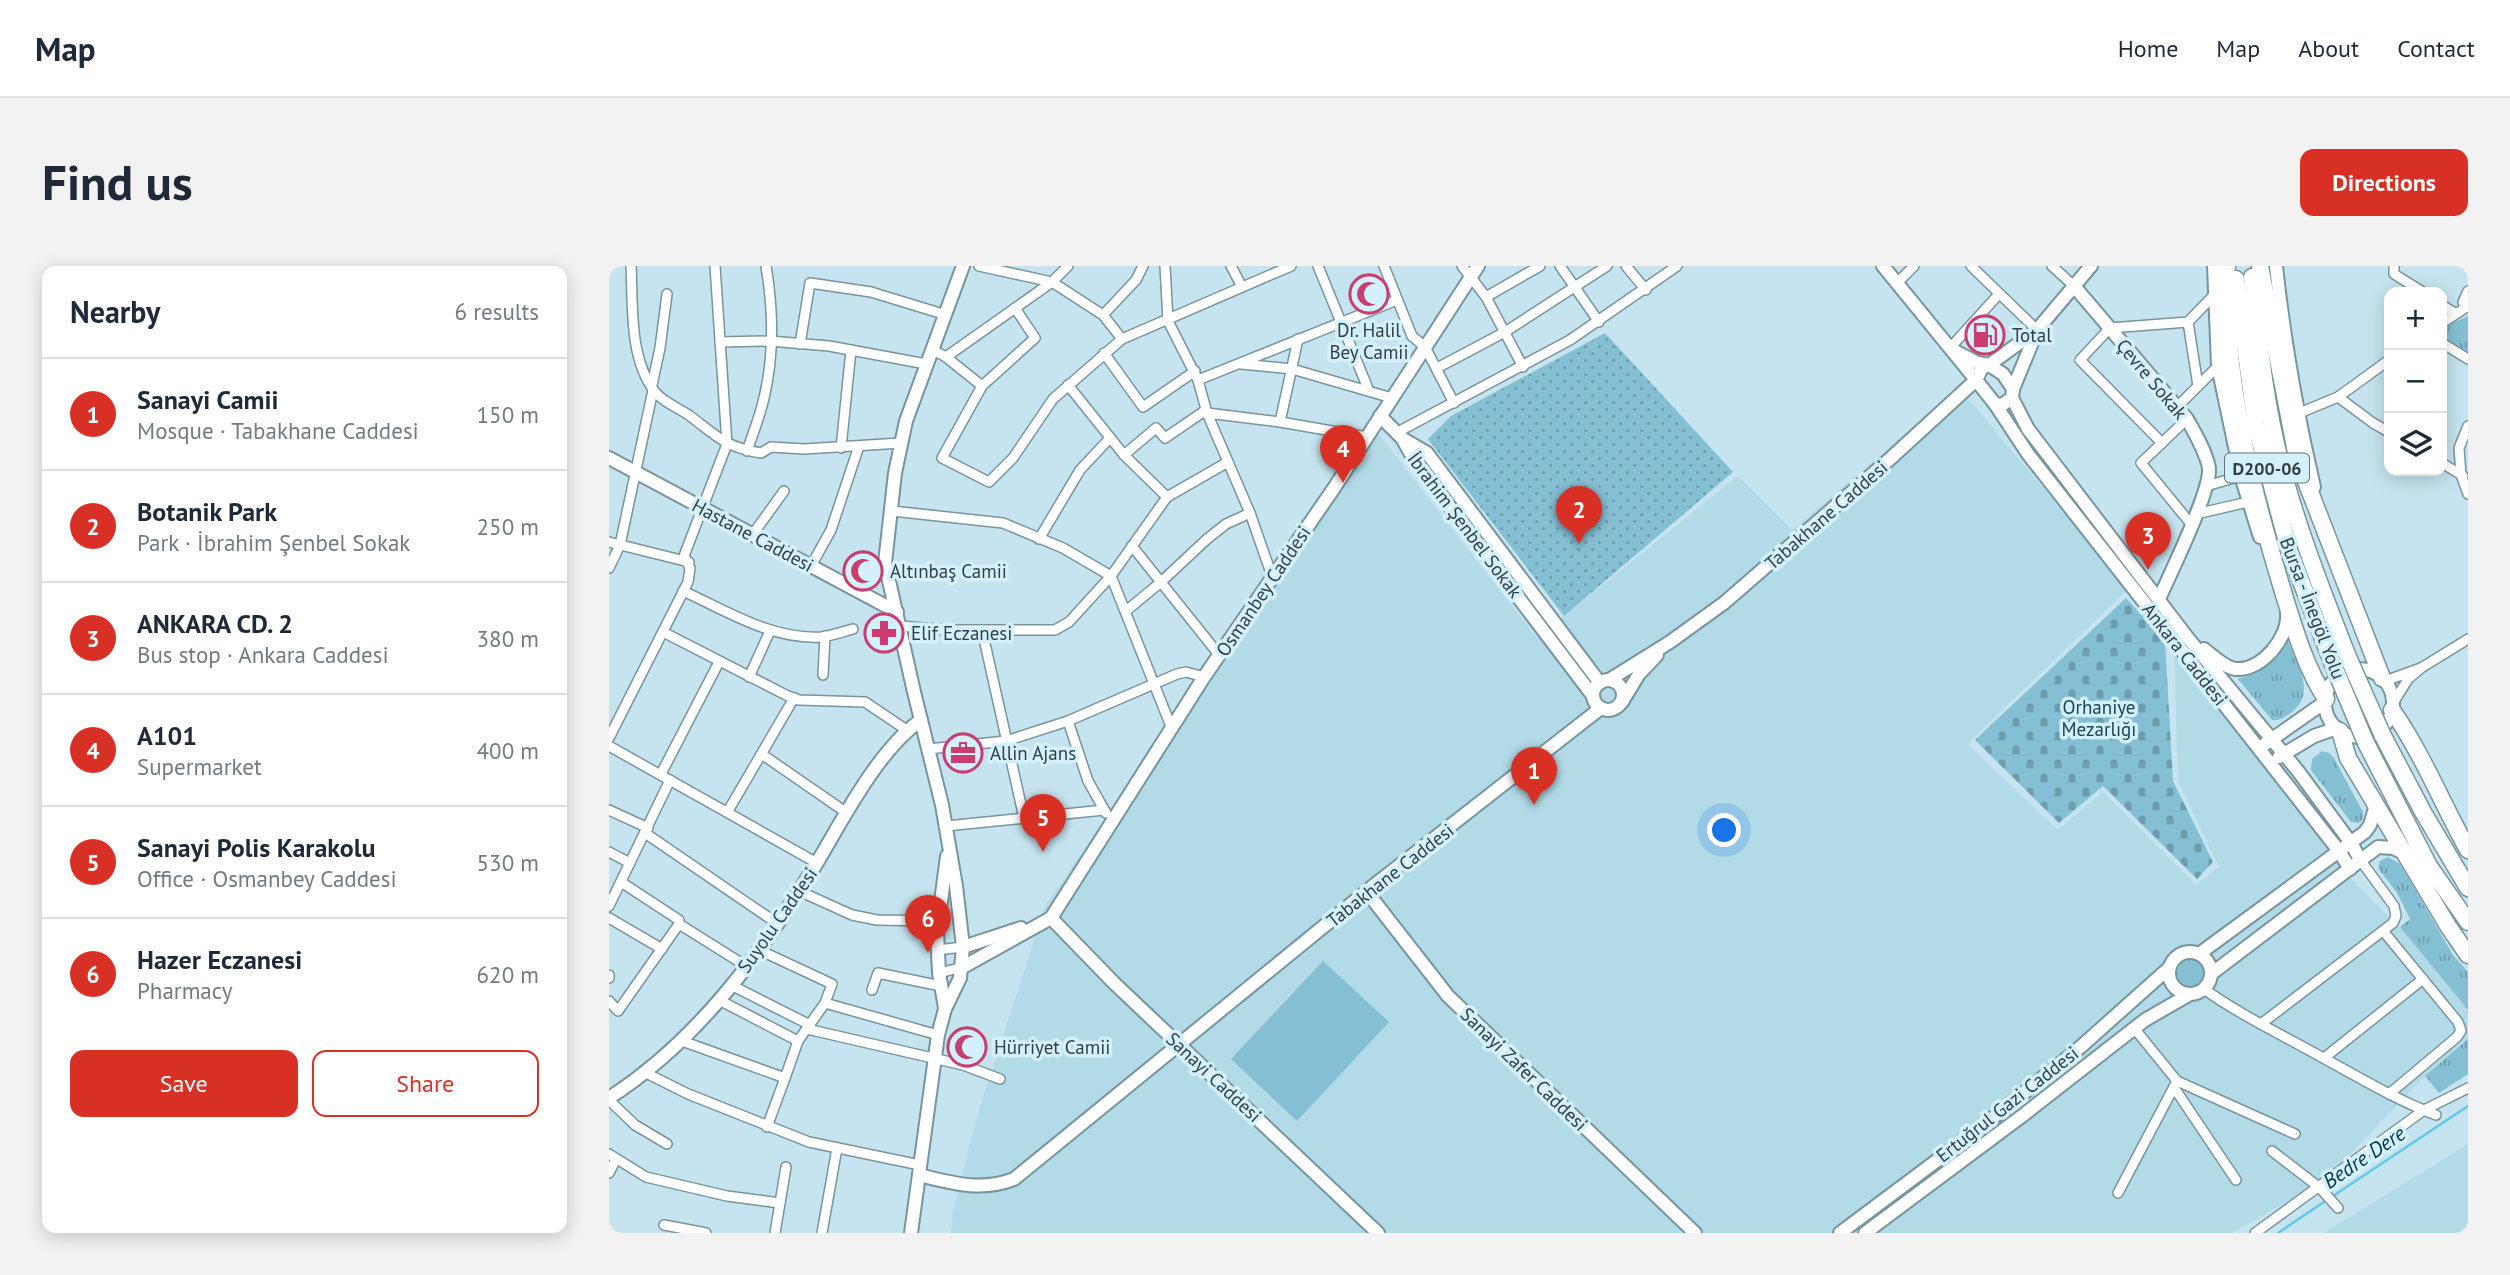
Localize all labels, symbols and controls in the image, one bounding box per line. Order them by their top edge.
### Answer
text: Map [35,27,96,70]
text: Home [2118,33,2178,64]
text: Map [2216,33,2260,64]
text: About [2298,33,2359,64]
text: Contact [2397,33,2475,64]
button: Directions [2300,149,2468,216]
text: Find us [42,150,193,214]
mosque icon: Dr. Halil Bey Camii [1348,273,1390,315]
map controls [2384,287,2447,476]
button: + [2384,287,2447,350]
text: Nearby [70,292,160,331]
text: 6 results [455,297,539,326]
fuel station icon: Total [1964,314,2006,356]
place label: Dr. Halil Bey Camii [1329,318,1409,364]
place label: Total [2012,323,2052,347]
street label: Çevre Sokak [2111,334,2193,424]
button: − [2384,350,2447,413]
text: Sanayi Camii [137,383,278,416]
text: 1 [86,400,100,429]
text: 150 m [477,400,539,429]
button: layers [2384,413,2447,476]
text: Mosque · Tabakhane Caddesi [137,416,419,445]
pin: 4 [1320,425,1366,483]
street label: İbrahim Şenbel Sokak [1402,447,1528,603]
road number: D200-06 [2225,454,2309,482]
street label: Tabakhane Caddesi [1760,455,1892,575]
pin: 2 [1556,486,1602,544]
street label: Hastane Caddesi [688,493,818,577]
text: Botanik Park [137,495,277,528]
text: 2 [86,512,100,541]
text: 250 m [477,512,539,541]
pin: 3 [2125,512,2171,570]
street label: Osmanbey Caddesi [1211,521,1315,661]
text: Park · İbrahim Şenbel Sokak [137,528,410,557]
street label: Bursa - İnegöl Yolu [2275,534,2351,682]
mosque icon: Altınbaş Camii [842,550,884,592]
place label: Altınbaş Camii [890,559,1007,583]
street label: Ankara Caddesi [2137,598,2233,710]
text: ANKARA CD. 2 [137,607,293,640]
pharmacy icon: Elif Eczanesi [863,612,905,654]
place label: Elif Eczanesi [911,621,1012,645]
text: 3 [86,624,100,653]
text: 380 m [477,624,539,653]
text: Bus stop · Ankara Caddesi [137,640,389,669]
park label: Orhaniye Mezarlığı [2062,695,2136,741]
text: A101 [137,719,197,752]
office icon: Allin Ajans [942,732,984,774]
text: 4 [86,736,100,765]
text: 400 m [477,736,539,765]
place label: Allin Ajans [990,741,1076,765]
pin: 1 [1511,747,1557,805]
text: Supermarket [137,752,262,781]
pin: 5 [1020,794,1066,852]
your location [1707,813,1741,847]
street label: Tabakhane Caddesi [1322,818,1458,932]
text: Sanayi Polis Karakolu [137,831,375,864]
text: 5 [86,848,100,877]
text: 530 m [477,848,539,877]
street label: Suyolu Caddesi [732,863,822,977]
text: Office · Osmanbey Caddesi [137,864,397,893]
pin: 6 [905,895,951,953]
text: Hazer Eczanesi [137,943,302,976]
text: 6 [86,960,100,989]
text: 620 m [477,960,539,989]
text: Pharmacy [137,976,233,1005]
street label: Sanayi Zafer Caddesi [1455,1002,1593,1136]
mosque icon: Hürriyet Camii [946,1026,988,1068]
street label: Sanayi Caddesi [1161,1027,1267,1127]
place label: Hürriyet Camii [994,1035,1110,1059]
street label: Ertuğrul Gazi Caddesi [1931,1041,2083,1167]
button: Save [70,1050,298,1117]
button: Share [312,1050,539,1117]
water label: Bedre Dere [2318,1119,2411,1194]

